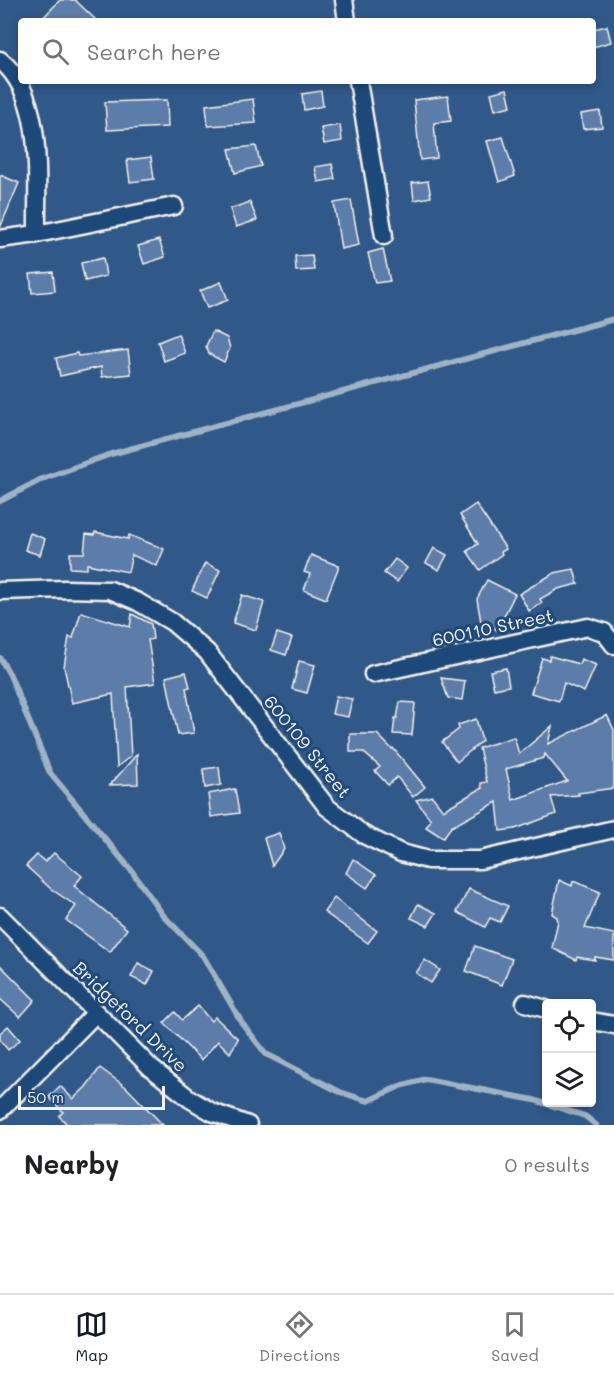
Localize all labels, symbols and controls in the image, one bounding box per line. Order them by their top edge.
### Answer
search box [18,18,596,84]
icon: search [39,35,72,68]
text: Search here [87,37,221,66]
street label: 600110 Street [430,602,556,652]
street label: 600109 Street [259,690,357,803]
street label: Bridgeford Drive [68,955,193,1077]
map controls [542,999,596,1107]
button: locate [542,999,596,1053]
button: layers [542,1053,596,1107]
scale bar [18,1083,165,1110]
text: 50 m [27,1086,64,1107]
text: Nearby [24,1147,119,1181]
text: 0 results [505,1151,590,1177]
tab: Map [75,1308,108,1365]
tab: Directions [259,1308,340,1365]
tab: Saved [491,1308,539,1365]

